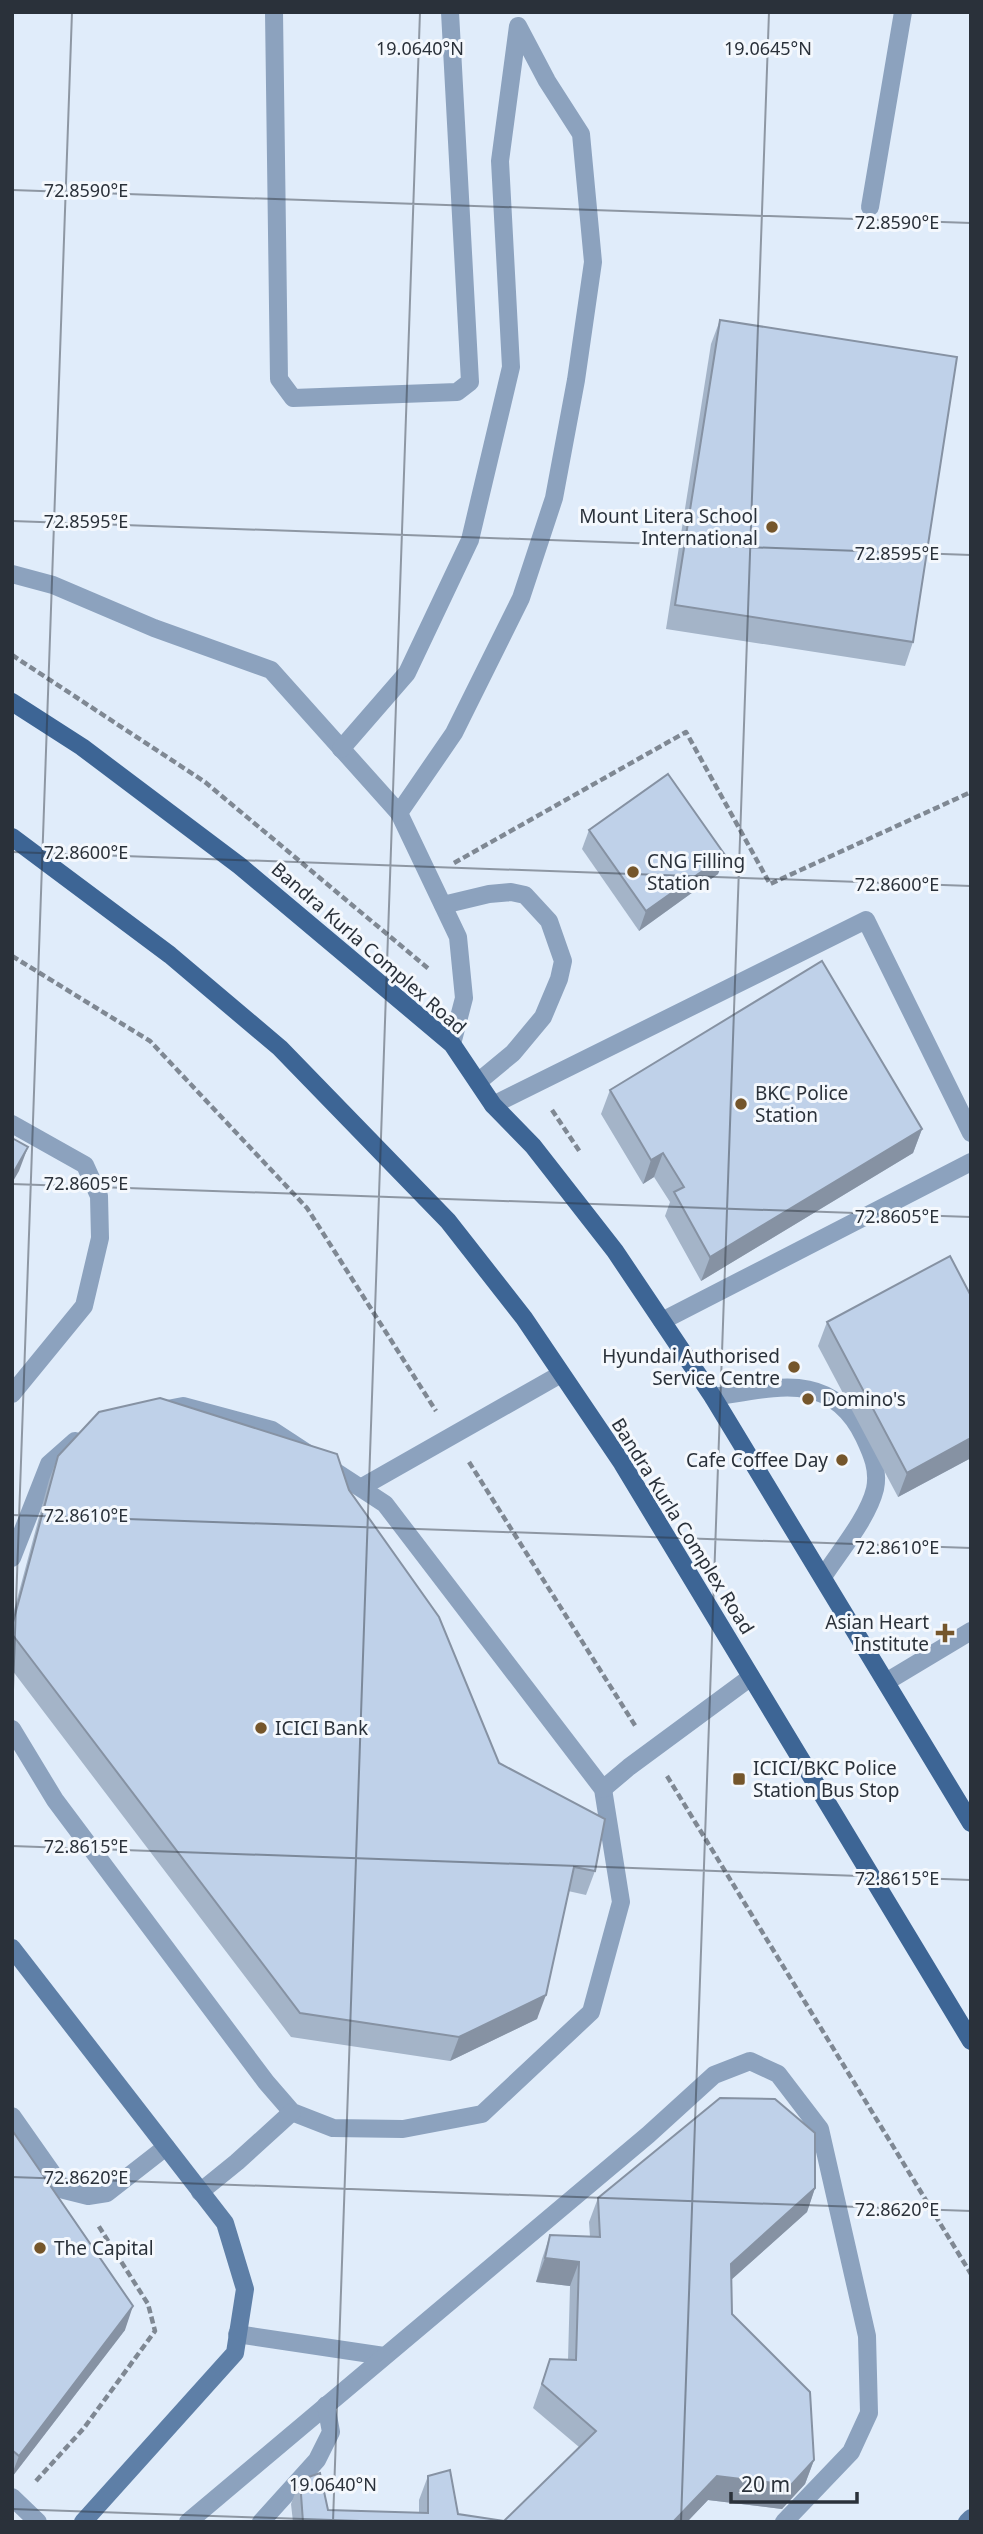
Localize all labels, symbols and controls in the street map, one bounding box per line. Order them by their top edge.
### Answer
text: 19.0640°N [376,36,464,60]
text: 19.0645°N [724,36,812,60]
text: 72.8590°E [44,178,128,202]
text: 72.8590°E [855,210,939,234]
place label: Mount Litera School International [579,503,758,551]
text: 72.8595°E [44,509,128,533]
marker: Mount Litera School International [764,519,780,535]
text: 72.8595°E [855,541,939,565]
text: 72.8600°E [44,840,128,864]
place label: CNG Filling Station [647,848,745,896]
street label: Bandra Kurla Complex Road [266,856,472,1040]
marker: CNG Filling Station [625,864,641,880]
text: 72.8600°E [855,872,939,896]
place label: BKC Police Station [755,1080,848,1128]
marker: BKC Police Station [733,1096,749,1112]
text: 72.8605°E [44,1171,128,1195]
text: 72.8605°E [855,1204,939,1228]
place label: Hyundai Authorised Service Centre [602,1343,780,1391]
marker: Hyundai Authorised Service Centre [786,1359,802,1375]
place label: Domino's [822,1386,906,1412]
marker: Domino's [800,1391,816,1407]
street label: Bandra Kurla Complex Road [606,1413,760,1639]
place label: Cafe Coffee Day [686,1447,828,1473]
marker: Cafe Coffee Day [834,1452,850,1468]
text: 72.8610°E [44,1503,128,1527]
text: 72.8610°E [855,1535,939,1559]
place label: Asian Heart Institute [825,1609,929,1657]
marker: Asian Heart Institute [935,1623,955,1643]
place label: ICICI Bank [275,1715,368,1741]
marker: ICICI Bank [253,1720,269,1736]
place label: ICICI/BKC Police Station Bus Stop [753,1755,900,1803]
marker: ICICI/BKC Police Station Bus Stop [731,1771,747,1787]
text: 72.8615°E [44,1834,128,1858]
text: 72.8615°E [855,1866,939,1890]
text: 72.8620°E [44,2165,128,2189]
text: 72.8620°E [855,2197,939,2221]
place label: The Capital [54,2235,154,2261]
marker: The Capital [32,2240,48,2256]
scale bar [731,2460,857,2504]
text: 20 m [741,2470,790,2498]
text: 19.0640°N [289,2472,377,2496]

